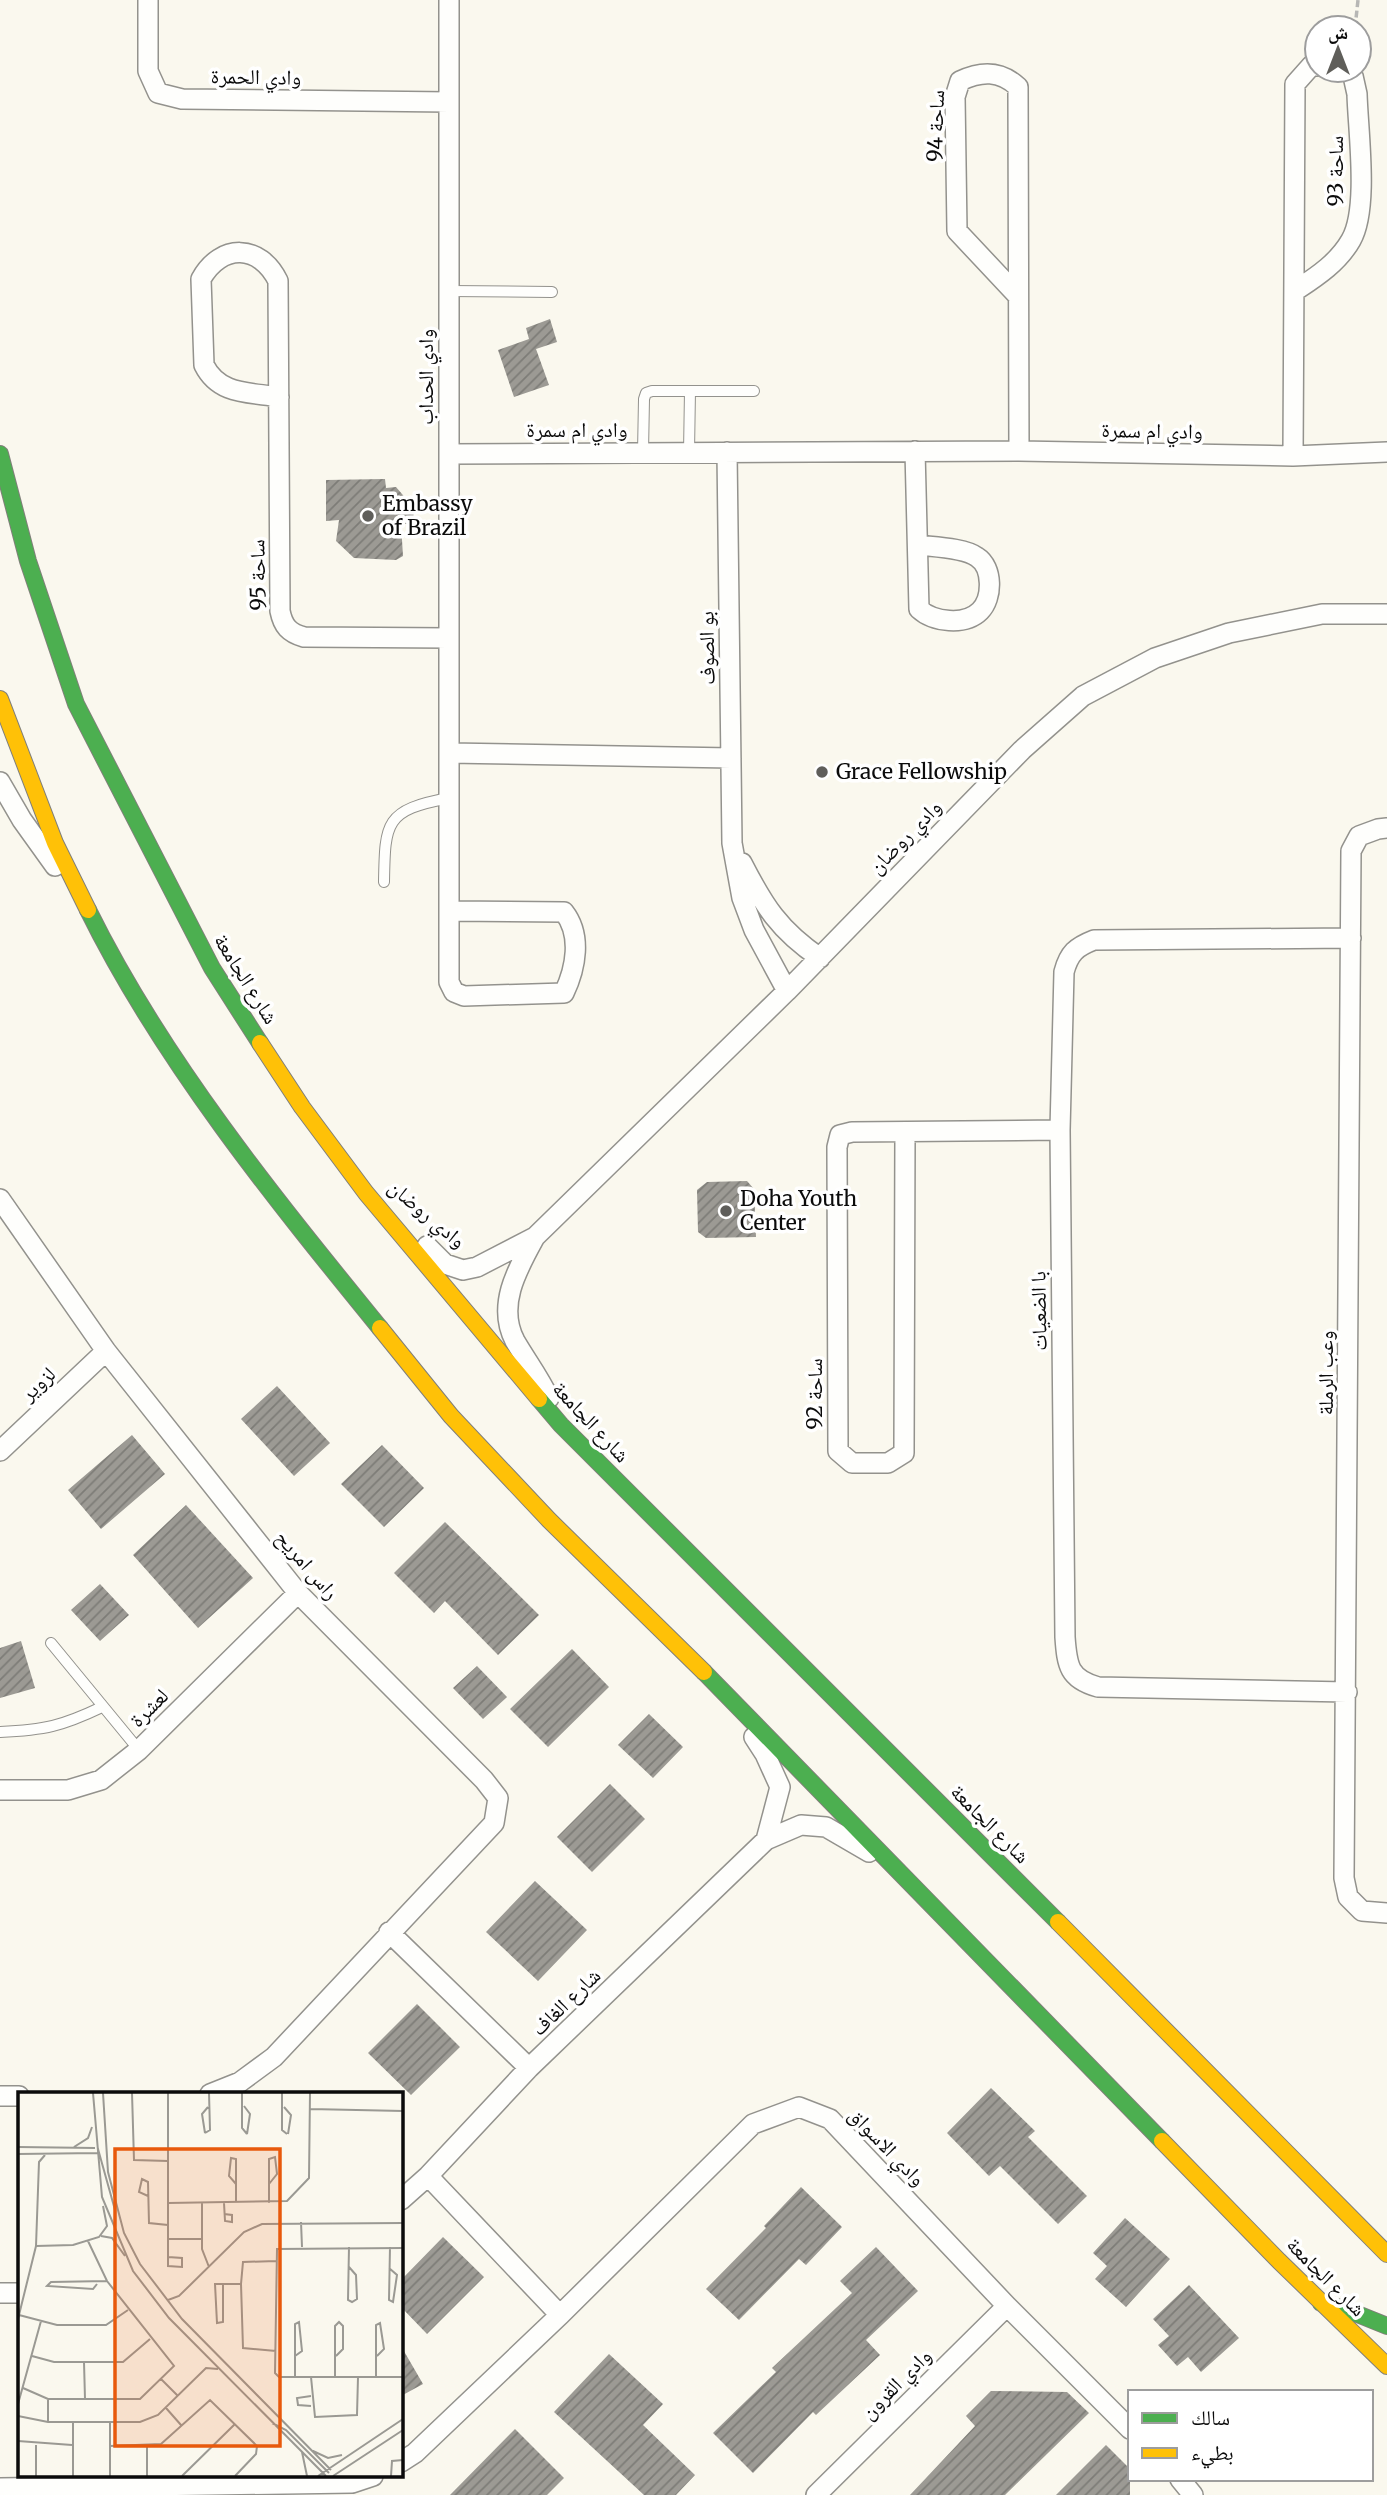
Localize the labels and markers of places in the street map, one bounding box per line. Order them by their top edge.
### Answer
place label: Embassy of Brazil [382,490,473,541]
marker: Embassy of Brazil [360,508,376,524]
place label: Grace Fellowship [836,758,1007,785]
marker: Grace Fellowship [814,764,830,780]
place label: Doha Youth Center [740,1185,857,1236]
marker: Doha Youth Center [718,1203,734,1219]

